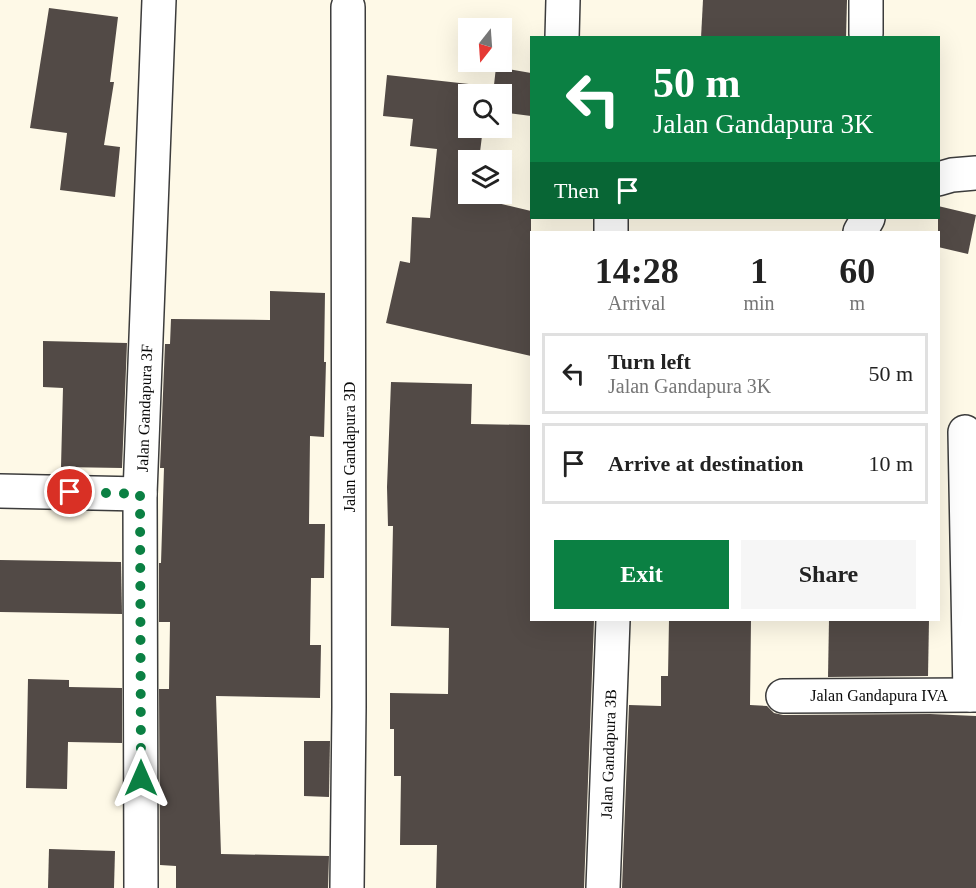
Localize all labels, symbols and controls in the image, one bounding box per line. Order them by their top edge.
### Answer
north arrow [458,18,512,72]
map controls [458,18,512,204]
icon: left [554,60,632,138]
text: 50 m [653,60,741,106]
button: search [458,84,512,138]
text: Jalan Gandapura 3K [653,109,873,139]
button: layers [458,150,512,204]
icon: arrive [611,174,644,207]
text: Then [554,178,599,203]
text: 14:28 [595,251,679,291]
text: 1 [750,251,768,291]
text: 60 [839,251,875,291]
text: Arrival [608,292,666,314]
text: min [743,292,775,314]
text: m [850,292,865,314]
street label: Jalan Gandapura 3F [134,344,156,472]
text: Turn left [608,349,691,374]
icon: left [557,357,590,390]
text: 50 m [868,361,913,386]
text: Jalan Gandapura 3K [608,375,771,397]
street label: Jalan Gandapura 3D [341,382,359,512]
icon: arrive [557,447,590,480]
text: Arrive at destination [608,451,804,476]
text: 10 m [868,451,913,476]
pin [44,466,95,517]
icon: arrive [53,475,86,508]
button: Exit [554,540,729,609]
button: Share [741,540,916,609]
street label: Jalan Gandapura IVA [810,687,948,705]
street label: Jalan Gandapura 3B [598,689,620,819]
position arrow [109,746,173,810]

